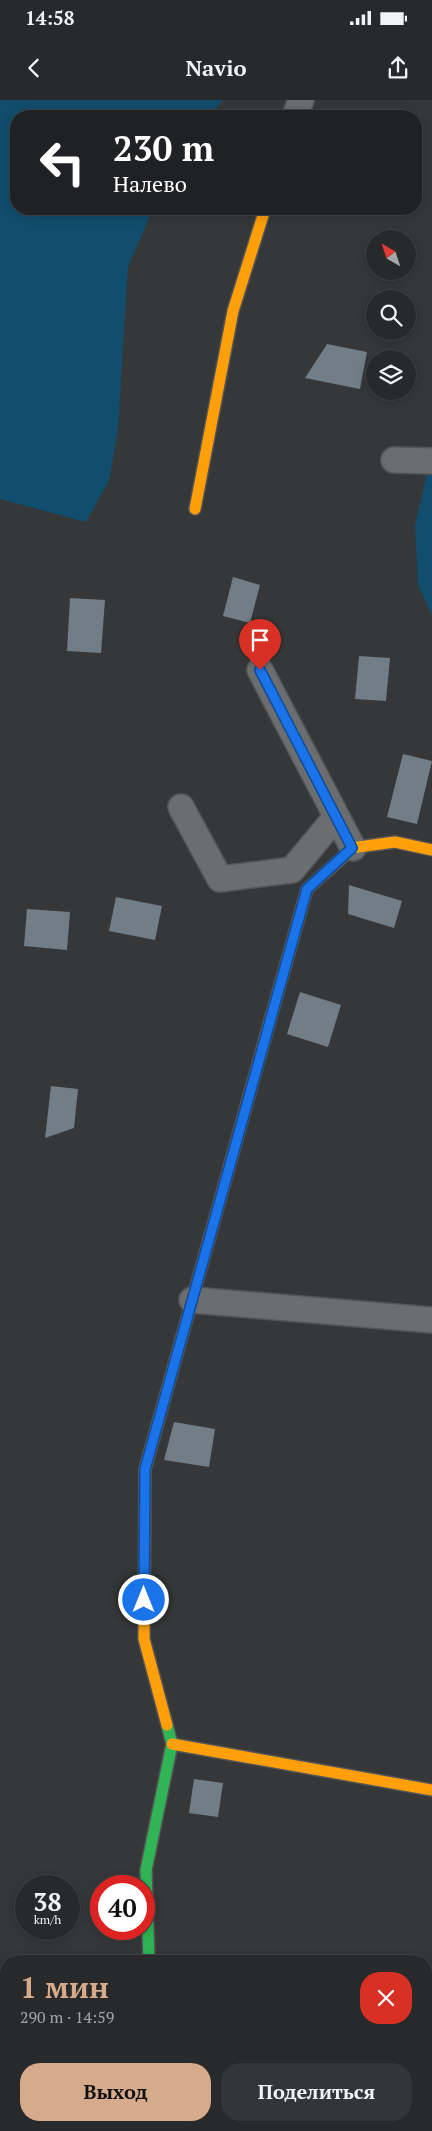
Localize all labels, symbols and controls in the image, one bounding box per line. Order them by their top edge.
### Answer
text: 14:58 [25,5,74,30]
text: Navio [185,53,247,82]
icon: back [20,54,48,82]
icon: share [384,54,412,82]
text: 230 m [113,125,214,171]
icon: left [30,130,95,195]
text: Налево [113,169,187,198]
north arrow [366,230,416,280]
map controls [366,230,416,400]
button: search [366,290,416,340]
button: layers [366,350,416,400]
pin [239,619,281,670]
icon: arrive [246,626,274,654]
position arrow [117,1573,169,1625]
speed limit sign: 40 [90,1875,155,1940]
text: 38 [33,1885,62,1918]
text: km/h [34,1912,61,1927]
text: 1 мин [20,1967,109,2007]
button: close [360,1972,412,2024]
text: 290 m · 14:59 [20,2006,114,2028]
button: Выход [20,2063,211,2121]
button: Поделиться [221,2063,412,2121]

